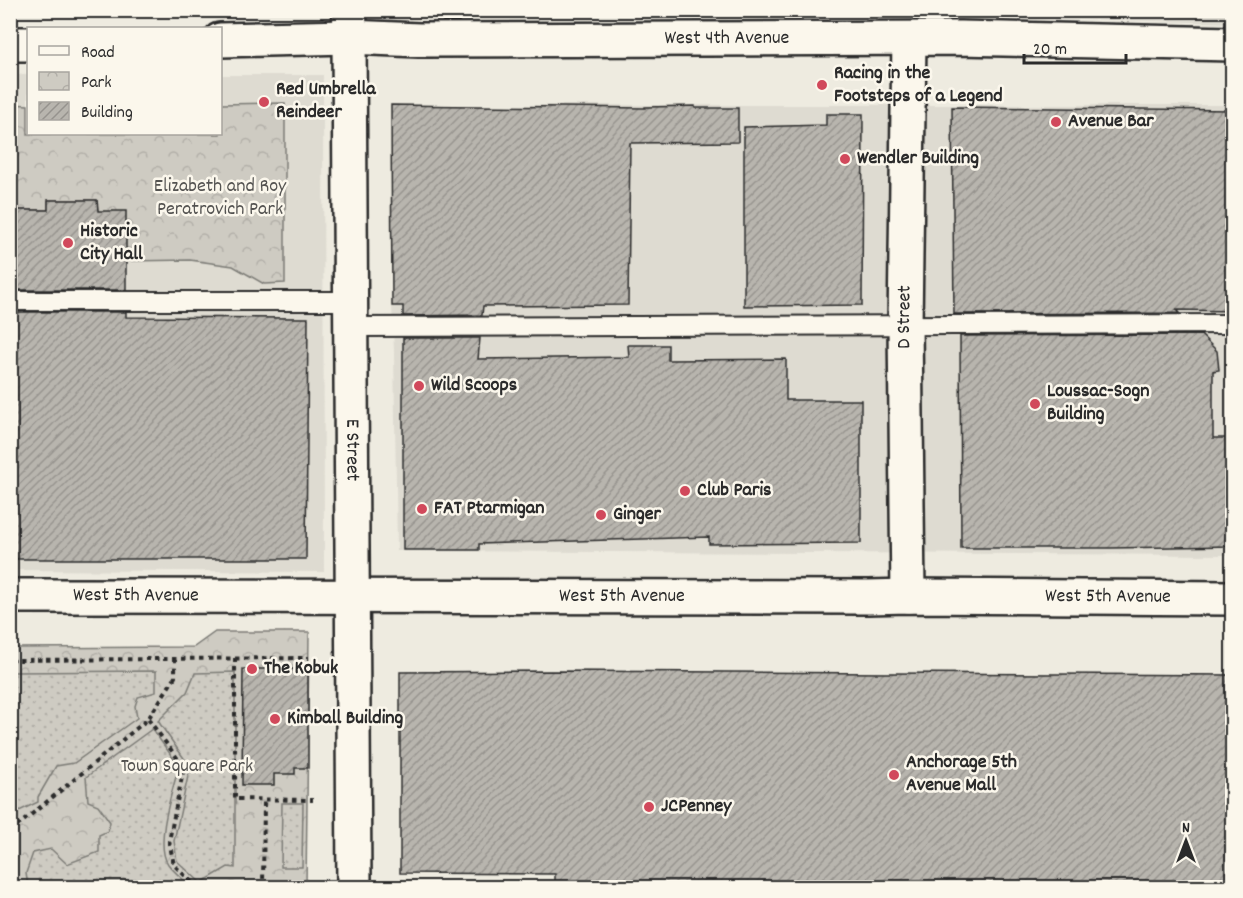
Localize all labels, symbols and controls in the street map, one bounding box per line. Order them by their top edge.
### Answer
street label: West 4th Avenue [664,25,790,53]
legend [27,27,222,135]
scale bar [1024,27,1126,65]
text: 20 m [1033,38,1067,63]
text: Road [81,41,115,66]
place label: Racing in the Footsteps of a Legend [834,60,1003,111]
text: Park [81,71,112,96]
place label: Red Umbrella Reindeer [276,76,376,127]
marker: Racing in the Footsteps of a Legend [815,78,829,92]
marker: Red Umbrella Reindeer [257,95,271,109]
text: Building [81,101,133,126]
place label: Avenue Bar [1068,108,1154,136]
marker: Avenue Bar [1049,115,1063,129]
place label: Wendler Building [857,145,979,173]
marker: Wendler Building [838,152,852,166]
park label: Elizabeth and Roy Peratrovich Park [154,173,287,224]
place label: Historic City Hall [80,218,143,269]
marker: Historic City Hall [61,236,75,250]
street label: D Street [891,285,920,349]
place label: Wild Scoops [431,372,517,400]
place label: Loussac-Sogn Building [1047,378,1150,429]
marker: Wild Scoops [412,379,426,393]
marker: Loussac-Sogn Building [1028,397,1042,411]
street label: E Street [337,419,366,481]
place label: Club Paris [697,477,771,505]
marker: Club Paris [678,484,692,498]
place label: FAT Ptarmigan [434,495,544,523]
place label: Ginger [613,501,662,529]
marker: FAT Ptarmigan [415,502,429,516]
marker: Ginger [594,508,608,522]
street label: West 5th Avenue [73,582,199,610]
street label: West 5th Avenue [559,583,685,611]
street label: West 5th Avenue [1045,583,1171,612]
place label: The Kobuk [264,655,338,683]
marker: The Kobuk [245,662,259,676]
place label: Kimball Building [287,705,404,733]
marker: Kimball Building [268,712,282,726]
place label: Anchorage 5th Avenue Mall [906,749,1017,800]
park label: Town Square Park [121,753,253,781]
marker: Anchorage 5th Avenue Mall [887,768,901,782]
place label: JCPenney [661,793,732,821]
marker: JCPenney [642,800,656,814]
north arrow [1156,811,1216,871]
text: N [1182,817,1190,840]

